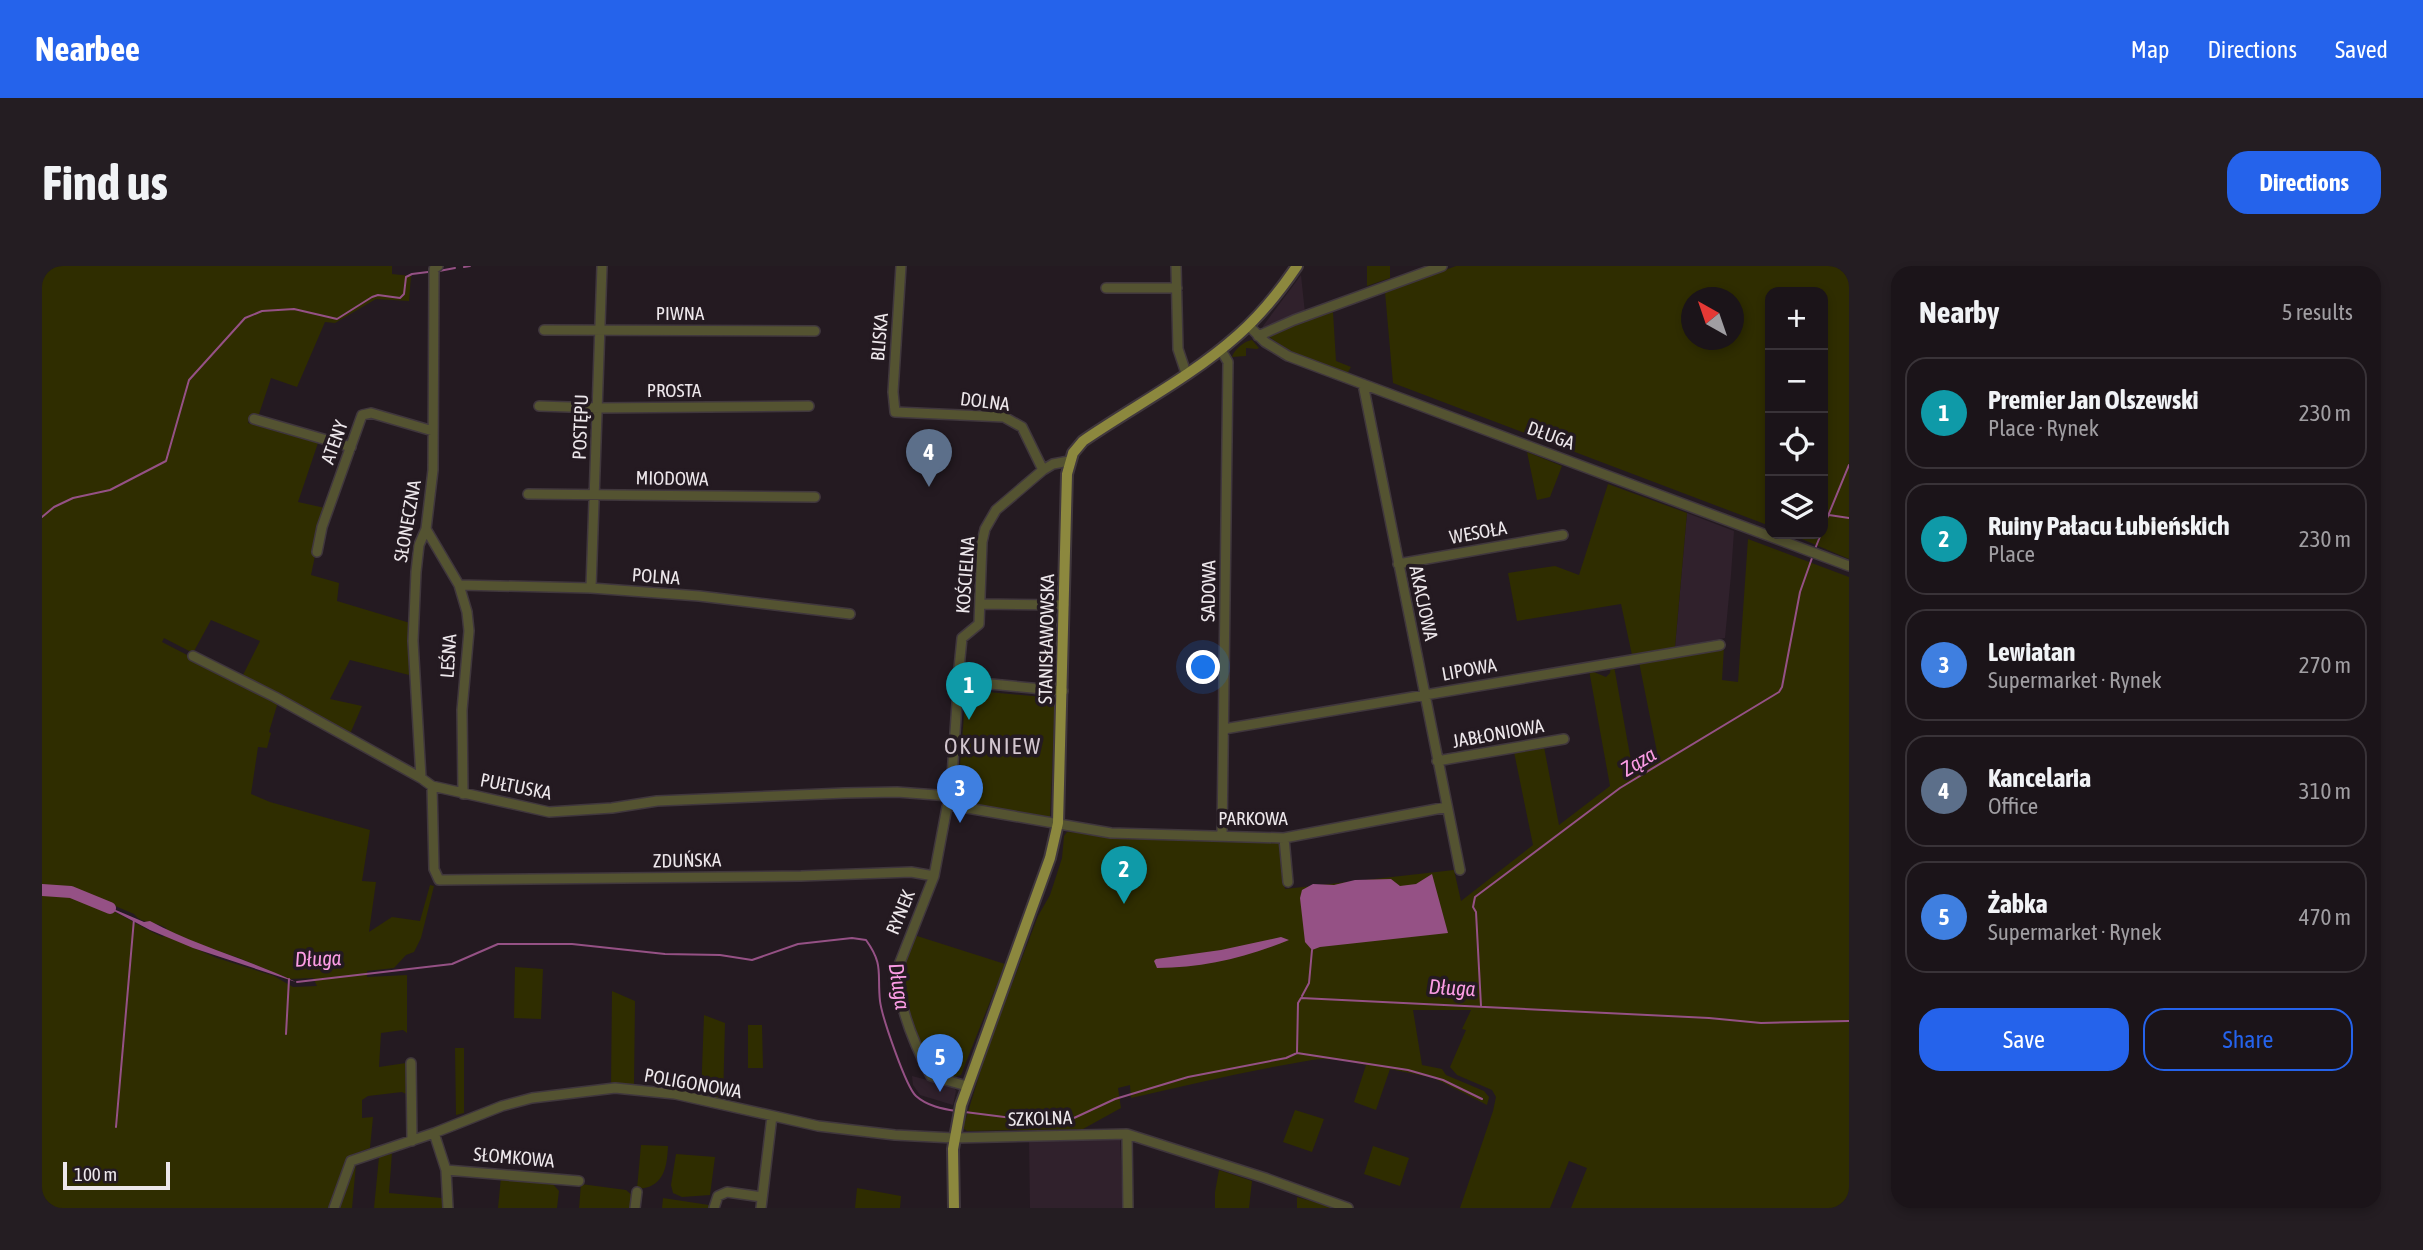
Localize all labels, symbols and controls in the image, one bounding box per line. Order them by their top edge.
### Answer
text: Nearbee [35,30,140,68]
text: Map [2131,36,2169,63]
text: Directions [2207,36,2297,63]
text: Saved [2335,36,2388,63]
button: Directions [2227,151,2381,214]
text: Find us [42,154,168,210]
north arrow [1681,287,1744,350]
map controls [1765,287,1828,539]
button: + [1765,287,1828,350]
text: Nearby [1919,295,1999,329]
text: 5 results [2282,299,2353,325]
street label: PIWNA [656,302,705,324]
street label: BLISKA [866,312,892,362]
button: − [1765,350,1828,413]
street label: PROSTA [647,379,702,401]
text: Premier Jan Olszewski [1988,385,2198,415]
street label: DOLNA [959,387,1012,415]
street label: POSTĘPU [568,394,592,460]
text: 1 [1939,400,1949,426]
text: 230 m [2299,400,2351,426]
button: locate [1765,413,1828,476]
text: Place · Rynek [1988,415,2099,441]
street label: DŁUGA [1524,416,1578,454]
street label: ATENY [316,417,352,467]
pin: 4 [906,429,952,487]
street label: MIODOWA [635,466,709,490]
button: layers [1765,476,1828,539]
street label: SŁONECZNA [389,478,425,564]
text: Ruiny Pałacu Łubieńskich [1988,511,2230,541]
street label: WESOŁA [1448,516,1509,548]
text: 2 [1939,526,1949,552]
text: 230 m [2299,526,2351,552]
street label: KOŚCIELNA [951,535,979,614]
text: Place [1988,541,2035,567]
street label: SADOWA [1196,559,1220,622]
street label: POLNA [631,563,682,589]
street label: AKACJOWA [1405,563,1443,643]
street label: STANISŁAWOWSKA [1034,573,1058,704]
street label: LEŚNA [435,633,461,679]
text: Lewiatan [1988,637,2075,667]
your location [1186,650,1220,684]
text: 3 [1939,652,1949,678]
text: 270 m [2299,652,2351,678]
street label: LIPOWA [1440,653,1499,685]
pin: 1 [946,662,992,720]
text: Supermarket · Rynek [1988,667,2162,693]
street label: JABŁONIOWA [1451,714,1546,752]
district label: OKUNIEW [944,733,1042,759]
water label: Ząza [1616,741,1660,781]
text: Kancelaria [1988,763,2091,793]
pin: 3 [937,765,983,823]
street label: PUŁTUSKA [478,768,554,804]
text: 4 [1939,778,1949,804]
text: 310 m [2299,778,2351,804]
text: Office [1988,793,2038,819]
street label: PARKOWA [1218,807,1289,829]
pin: 2 [1101,846,1147,904]
street label: ZDUŃSKA [653,848,722,872]
street label: RYNEK [881,886,919,938]
text: Żabka [1988,889,2048,919]
text: 5 [1939,904,1949,930]
text: 470 m [2299,904,2351,930]
text: Supermarket · Rynek [1988,919,2162,945]
water label: Długa [294,945,342,971]
water label: Długa [884,961,916,1011]
water label: Długa [1428,974,1476,1000]
button: Save [1919,1008,2129,1071]
button: Share [2143,1008,2353,1071]
pin: 5 [917,1034,963,1092]
street label: POLIGONOWA [643,1064,744,1103]
street label: SZKOLNA [1008,1106,1073,1130]
street label: SŁOMKOWA [473,1143,556,1172]
scale bar [63,1159,170,1191]
text: 100 m [74,1163,117,1185]

